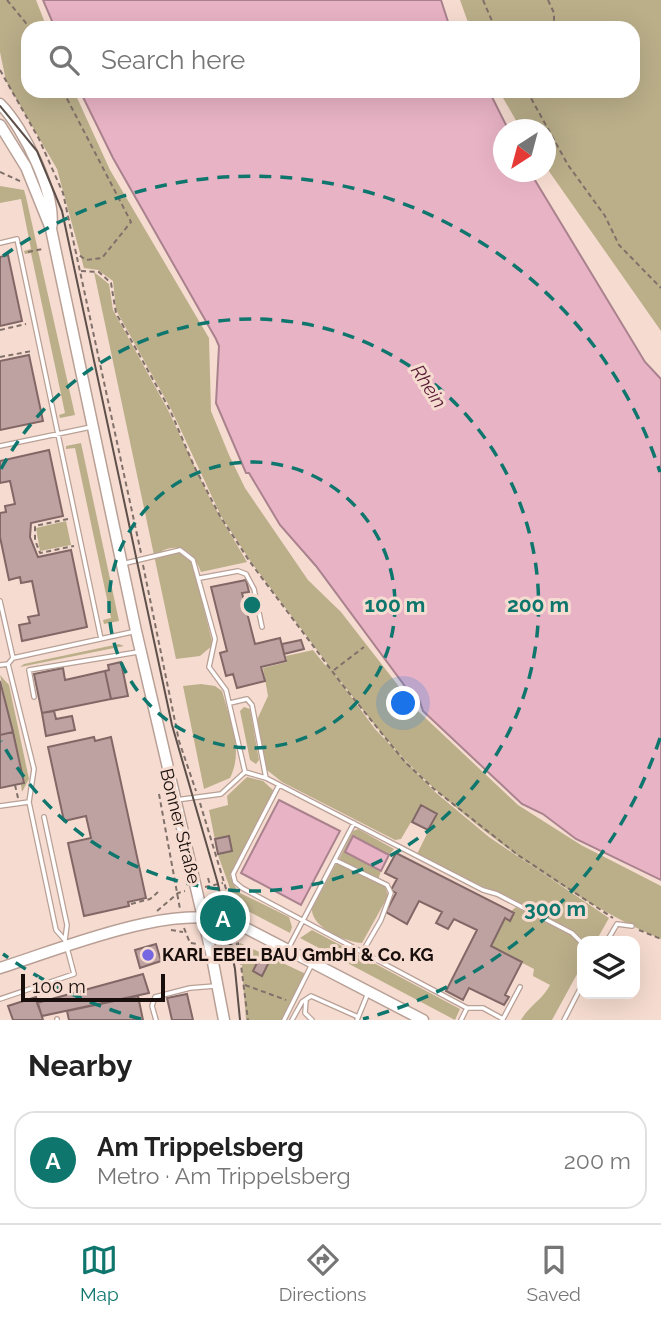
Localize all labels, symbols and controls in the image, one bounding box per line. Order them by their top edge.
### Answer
search box [21,21,640,98]
icon: search [45,41,83,79]
text: Search here [101,45,245,75]
north arrow [493,119,556,182]
water label: Rhein [407,360,451,412]
text: 100 m [365,592,425,617]
text: 200 m [507,592,569,617]
centre of rings [240,593,264,617]
your location [386,686,420,720]
street label: Bonner Straße [156,766,205,886]
pin: A [200,892,246,944]
text: 300 m [524,896,586,921]
map controls [577,936,640,999]
button: layers [577,936,640,999]
place label: KARL EBEL BAU GmbH & Co. KG [162,944,434,965]
marker: KARL EBEL BAU GmbH & Co. KG [140,947,156,963]
scale bar [21,971,164,1003]
text: 100 m [32,975,86,997]
text: Nearby [28,1048,132,1083]
text: Am Trippelsberg [97,1132,304,1162]
text: A [45,1147,61,1174]
text: 200 m [564,1147,631,1174]
text: Metro · Am Trippelsberg [97,1162,351,1189]
tab: Map [80,1241,119,1305]
tab: Directions [279,1241,367,1305]
tab: Saved [527,1241,581,1305]

